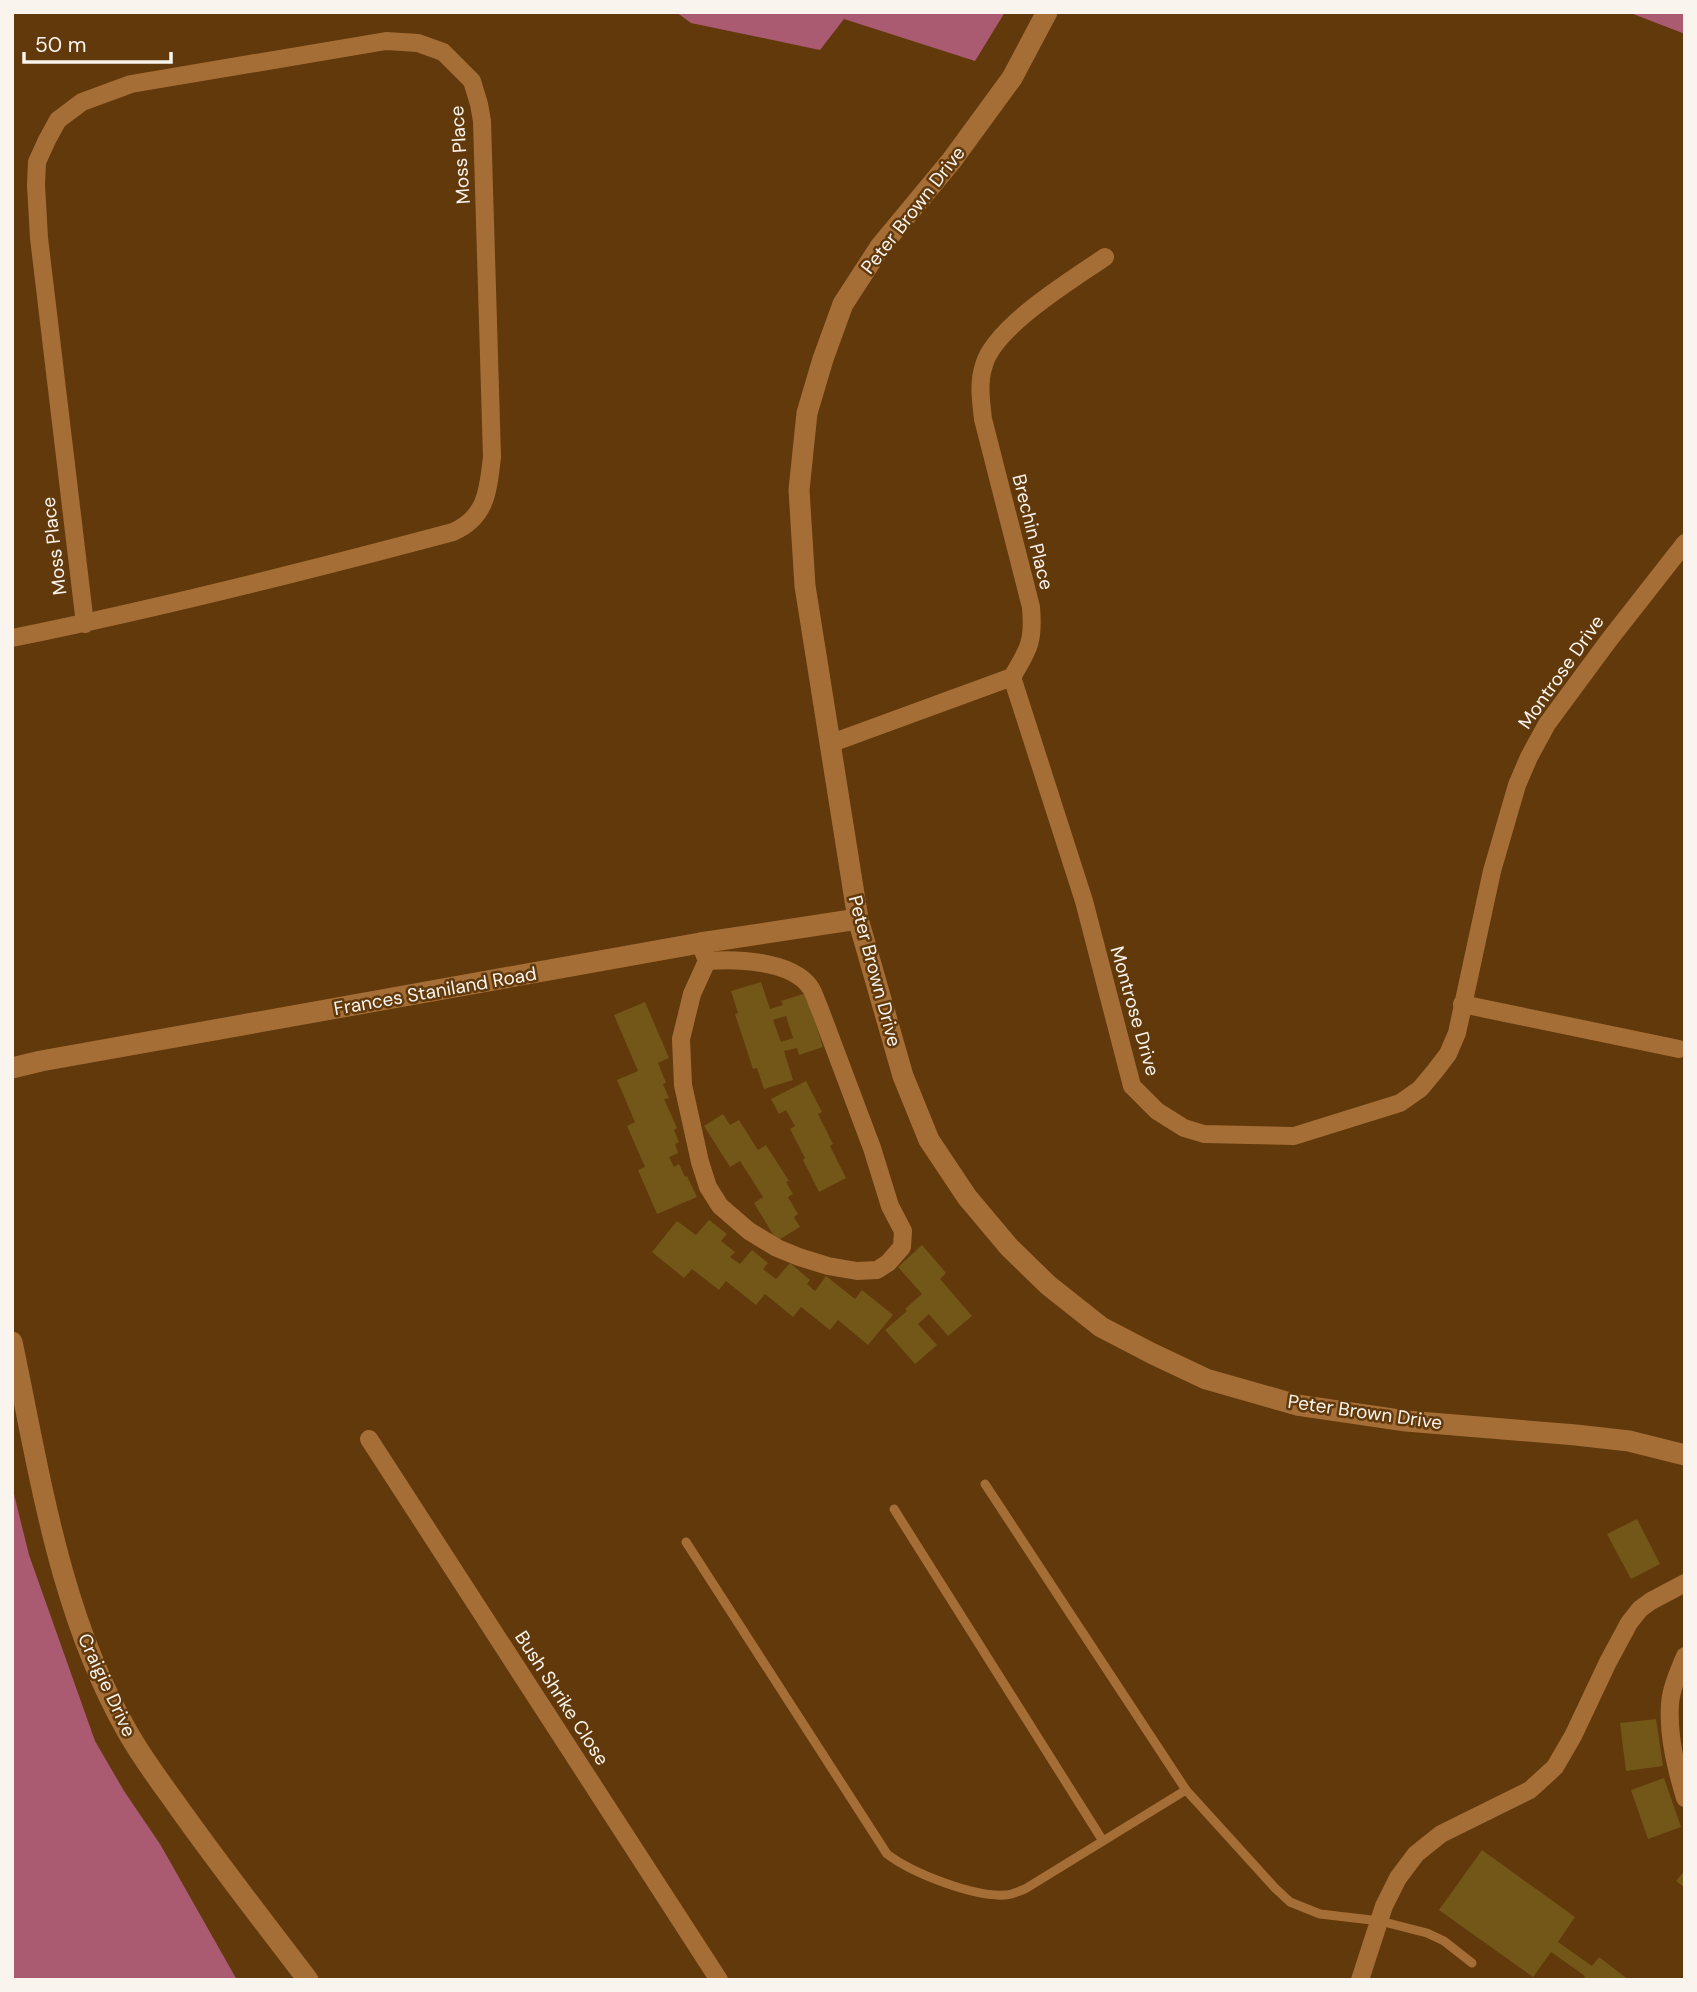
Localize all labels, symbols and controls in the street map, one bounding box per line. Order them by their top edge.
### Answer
scale bar [24,21,172,65]
text: 50 m [35,31,86,59]
street label: Moss Place [444,105,476,205]
street label: Peter Brown Drive [855,141,971,279]
street label: Brechin Place [1007,471,1059,593]
street label: Moss Place [36,496,72,596]
street label: Montrose Drive [1512,610,1610,734]
street label: Peter Brown Drive [843,893,907,1049]
street label: Montrose Drive [1105,943,1165,1079]
street label: Frances Staniland Road [332,961,538,1021]
street label: Peter Brown Drive [1286,1389,1444,1435]
street label: Bush Shrike Close [509,1626,615,1770]
street label: Craigie Drive [72,1629,142,1741]

